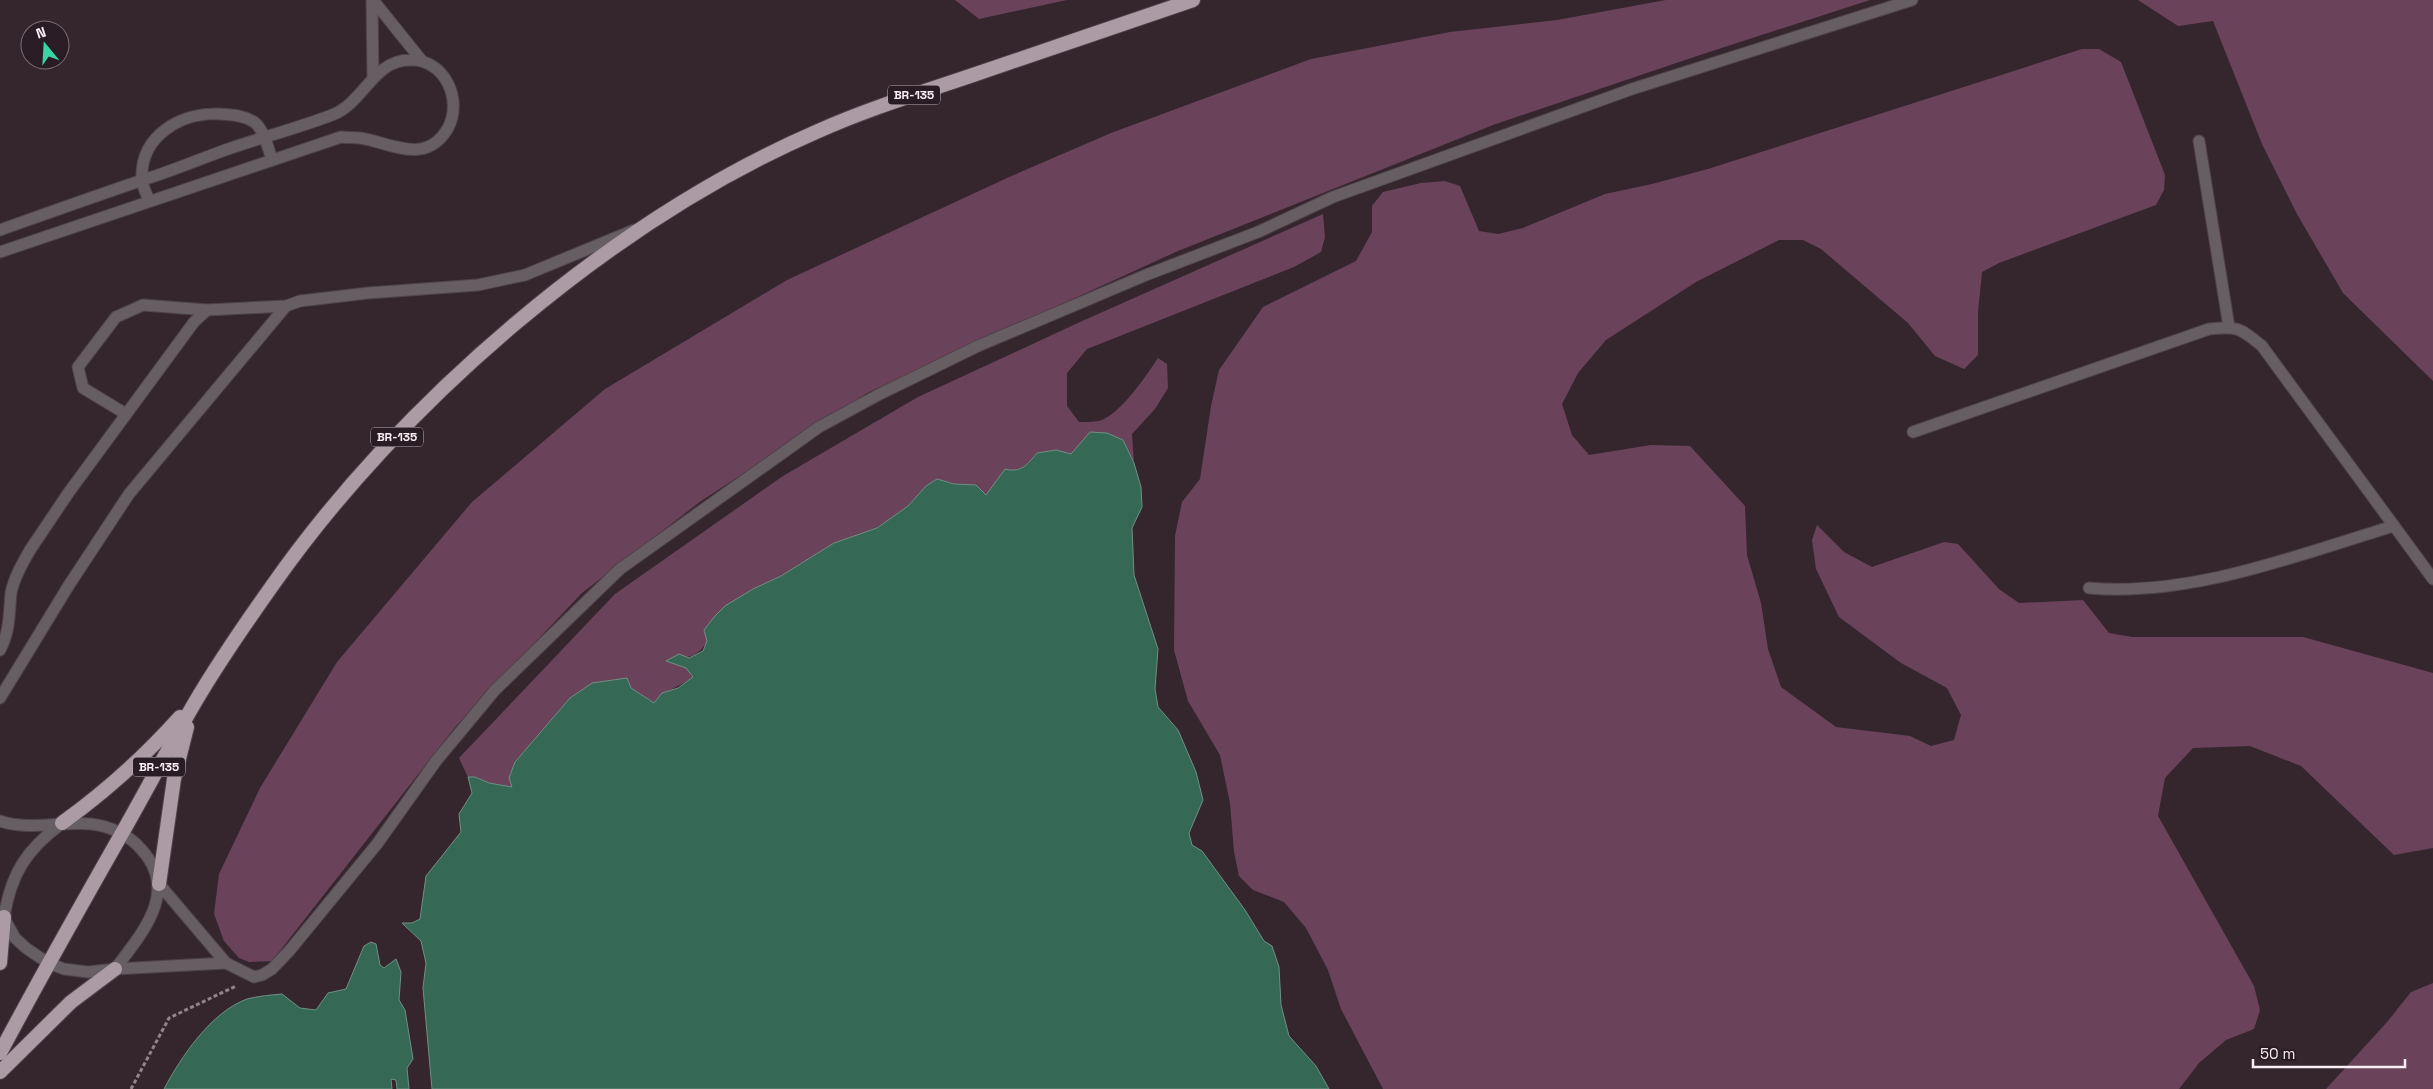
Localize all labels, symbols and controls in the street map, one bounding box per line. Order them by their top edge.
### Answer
north arrow [20,20,70,70]
text: N [34,23,48,43]
road number: BR-135 [888,86,940,104]
road number: BR-135 [371,428,423,447]
road number: BR-135 [133,758,185,776]
scale bar [2253,1036,2406,1068]
text: 50 m [2260,1044,2295,1063]

